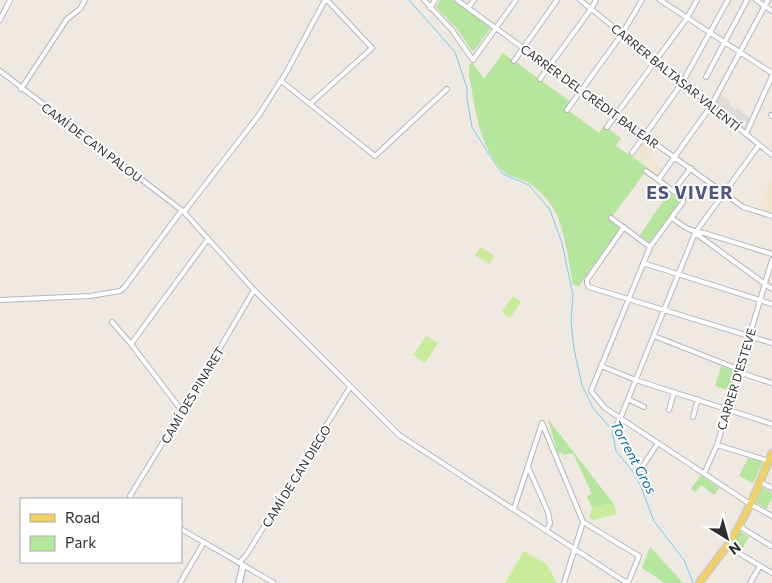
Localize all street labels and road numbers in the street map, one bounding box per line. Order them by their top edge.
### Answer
street label: CARRER BALTASAR VALENTÍ [609,21,744,134]
street label: CARRER DEL CRÈDIT BALEAR [518,41,662,151]
street label: CAMÍ DE CA'N PALOU [39,100,145,184]
street label: CARRER D'ESTEVE [714,327,758,431]
street label: CAMÍ DES PINARET [158,344,226,446]
street label: CAMÍ DE CAN DIEGO [259,422,333,530]

